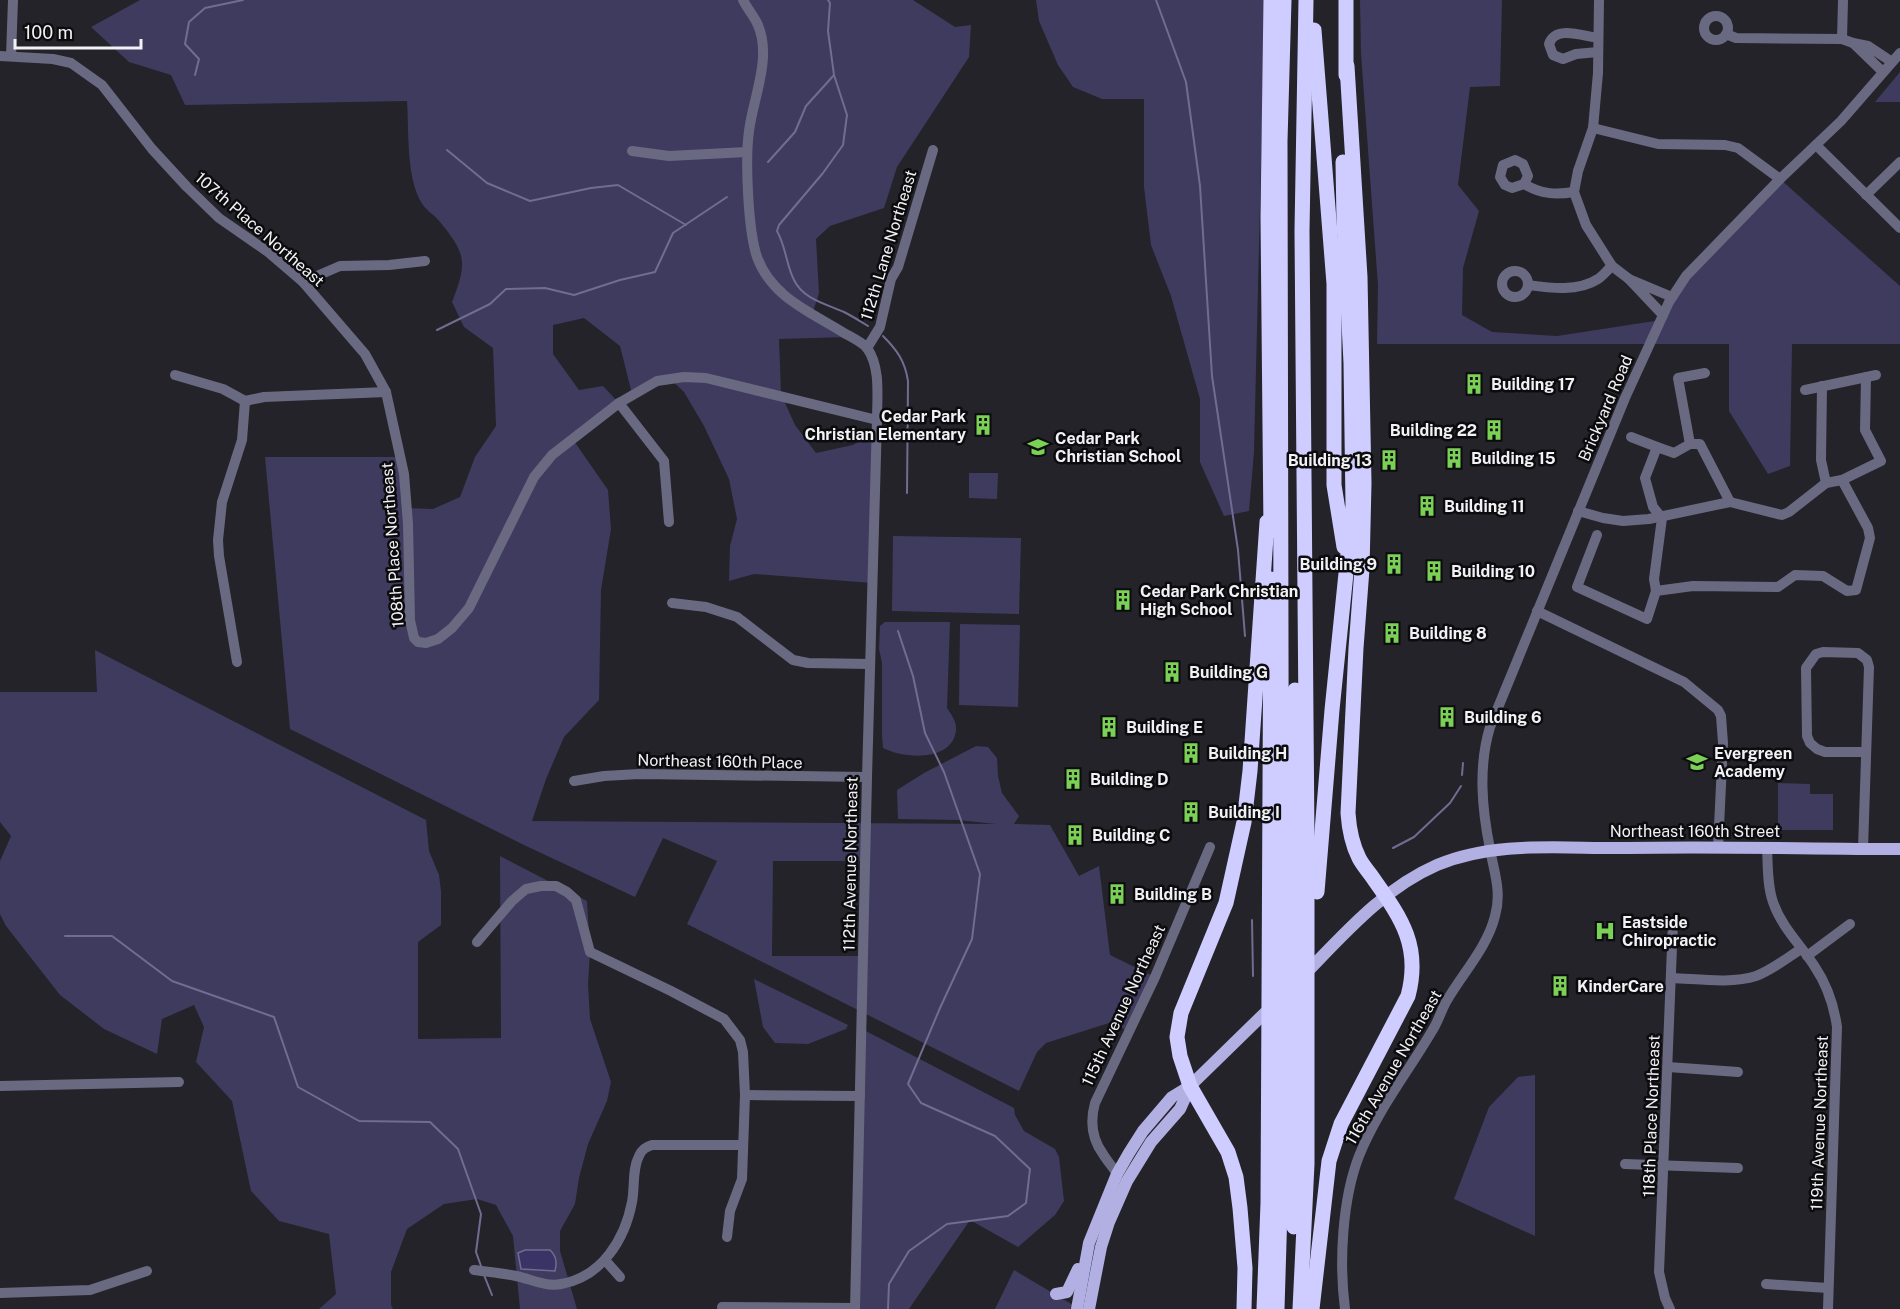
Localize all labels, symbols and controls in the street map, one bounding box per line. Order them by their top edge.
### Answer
scale bar [15,12,141,50]
text: 100 m [24,22,73,43]
street label: 107th Place Northeast [191,168,328,291]
street label: 112th Lane Northeast [857,168,920,323]
street label: Brickyard Road [1575,352,1636,464]
building icon: Building 17 [1462,372,1486,396]
place label: Building 17 [1491,375,1575,394]
place label: Cedar Park Christian Elementary [804,407,966,444]
building icon: Cedar Park Christian Elementary [971,413,995,437]
building icon: Building 22 [1482,418,1506,442]
place label: Building 22 [1390,421,1477,440]
place label: Cedar Park Christian School [1055,429,1181,466]
school or university icon: Cedar Park Christian School [1026,435,1050,459]
building icon: Building 15 [1442,446,1466,470]
building icon: Building 13 [1377,448,1401,472]
place label: Building 15 [1471,449,1556,468]
place label: Building 13 [1288,451,1372,470]
street label: 108th Place Northeast [377,462,408,628]
building icon: Building 11 [1415,494,1439,518]
place label: Building 11 [1444,497,1525,516]
building icon: Building 9 [1382,552,1406,576]
place label: Building 9 [1300,555,1377,574]
building icon: Building 10 [1422,559,1446,583]
place label: Building 10 [1451,562,1535,581]
place label: Cedar Park Christian High School [1140,582,1298,619]
building icon: Cedar Park Christian High School [1111,588,1135,612]
building icon: Building 8 [1380,621,1404,645]
place label: Building 8 [1409,624,1487,643]
building icon: Building G [1160,660,1184,684]
place label: Building G [1189,663,1268,682]
building icon: Building 6 [1435,705,1459,729]
place label: Building 6 [1464,708,1541,727]
building icon: Building E [1097,715,1121,739]
place label: Building E [1126,718,1203,737]
building icon: Building H [1179,741,1203,765]
place label: Building H [1208,744,1287,763]
place label: Evergreen Academy [1714,744,1792,781]
school or university icon: Evergreen Academy [1685,750,1709,774]
street label: Northeast 160th Place [637,751,803,772]
building icon: Building D [1061,767,1085,791]
place label: Building D [1090,770,1168,789]
street label: 112th Avenue Northeast [839,776,862,952]
building icon: Building I [1179,800,1203,824]
place label: Building I [1208,803,1280,822]
street label: Northeast 160th Street [1610,822,1780,841]
building icon: Building C [1063,823,1087,847]
place label: Building C [1092,826,1170,845]
building icon: Building B [1105,882,1129,906]
place label: Building B [1134,885,1212,904]
place label: Eastside Chiropractic [1622,913,1717,950]
hospital icon: Eastside Chiropractic [1593,919,1617,943]
street label: 115th Avenue Northeast [1078,922,1169,1089]
building icon: KinderCare [1548,974,1572,998]
place label: KinderCare [1577,977,1664,996]
street label: 116th Avenue Northeast [1341,987,1446,1148]
street label: 118th Place Northeast [1639,1035,1664,1197]
street label: 119th Avenue Northeast [1807,1035,1832,1211]

